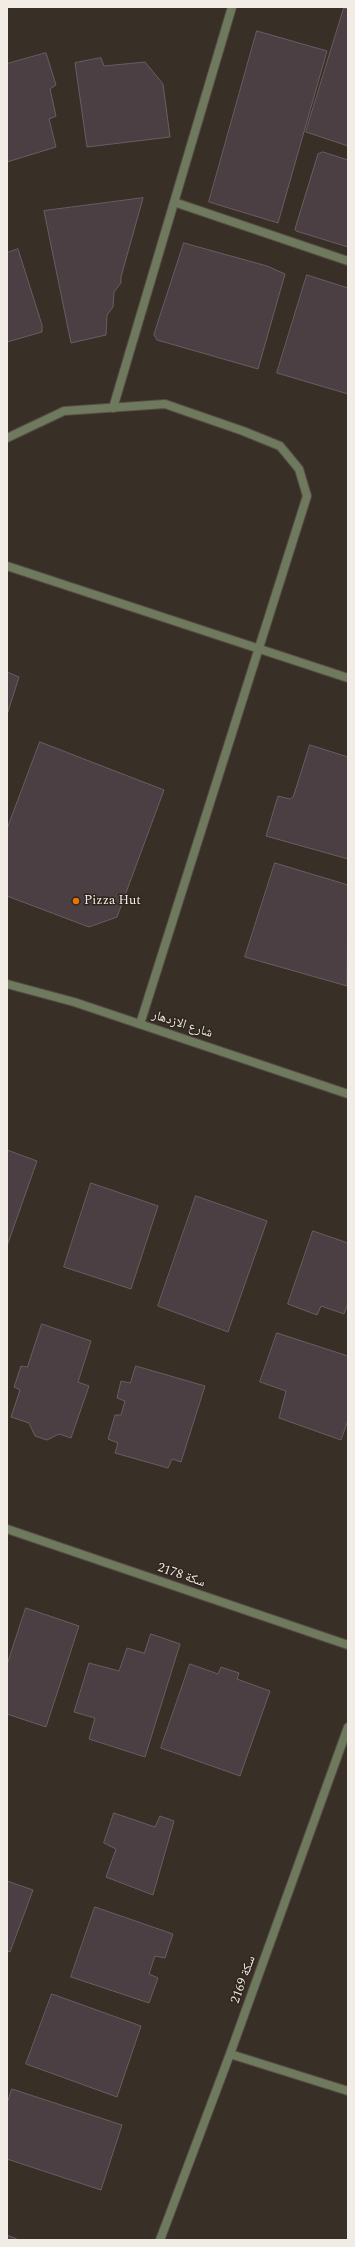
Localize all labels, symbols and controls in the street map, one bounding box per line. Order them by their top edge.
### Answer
place label: Pizza Hut [84,893,141,909]
marker: Pizza Hut [71,896,81,906]
street label: شارع الازدهار [150,1008,214,1042]
street label: سكة 2178 [155,1561,207,1591]
street label: سكة 2169 [228,1954,260,2006]

